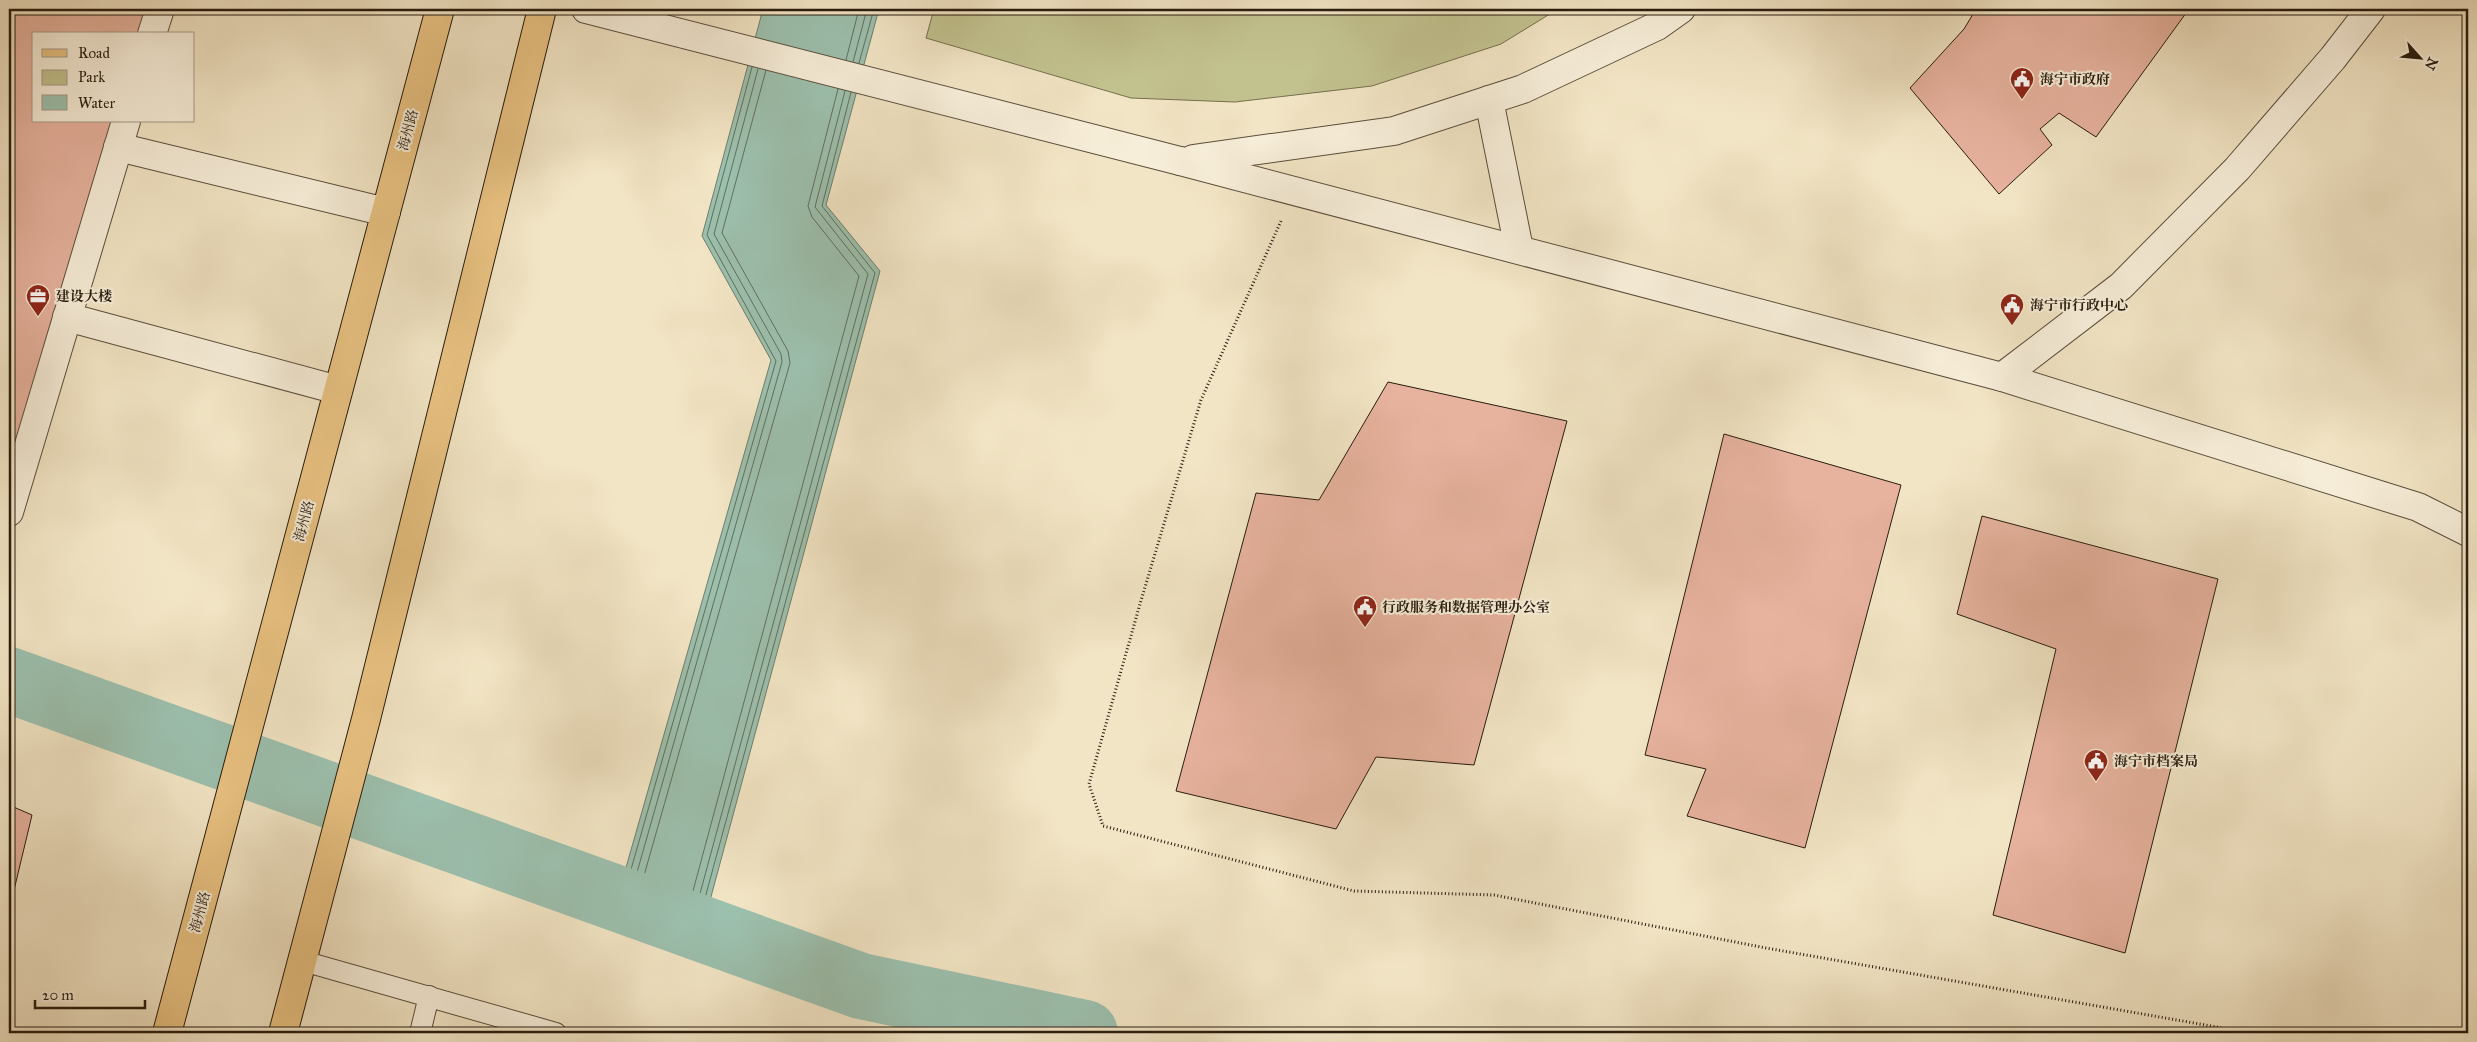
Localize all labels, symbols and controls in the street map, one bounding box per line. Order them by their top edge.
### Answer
legend [32,32,195,122]
north arrow [2394,32,2444,82]
text: Road [78,44,110,62]
text: N [2421,55,2441,73]
public building icon: 海宁市政府 [2009,66,2035,100]
text: Park [78,68,105,86]
place label: 海宁市政府 [2040,71,2110,88]
text: Water [78,94,115,112]
street label: 海州路 [394,108,422,152]
office icon: 建设大楼 [25,283,51,317]
place label: 建设大楼 [56,288,112,305]
public building icon: 海宁市行政中心 [1999,292,2025,326]
place label: 海宁市行政中心 [2030,297,2128,314]
street label: 海州路 [290,499,318,543]
public building icon: 行政服务和数据管理办公室 [1352,594,1378,628]
place label: 行政服务和数据管理办公室 [1382,599,1550,616]
public building icon: 海宁市档案局 [2083,748,2109,782]
place label: 海宁市档案局 [2114,753,2198,770]
street label: 海州路 [186,890,214,934]
scale bar [35,977,145,1009]
text: 20 m [42,986,74,1004]

